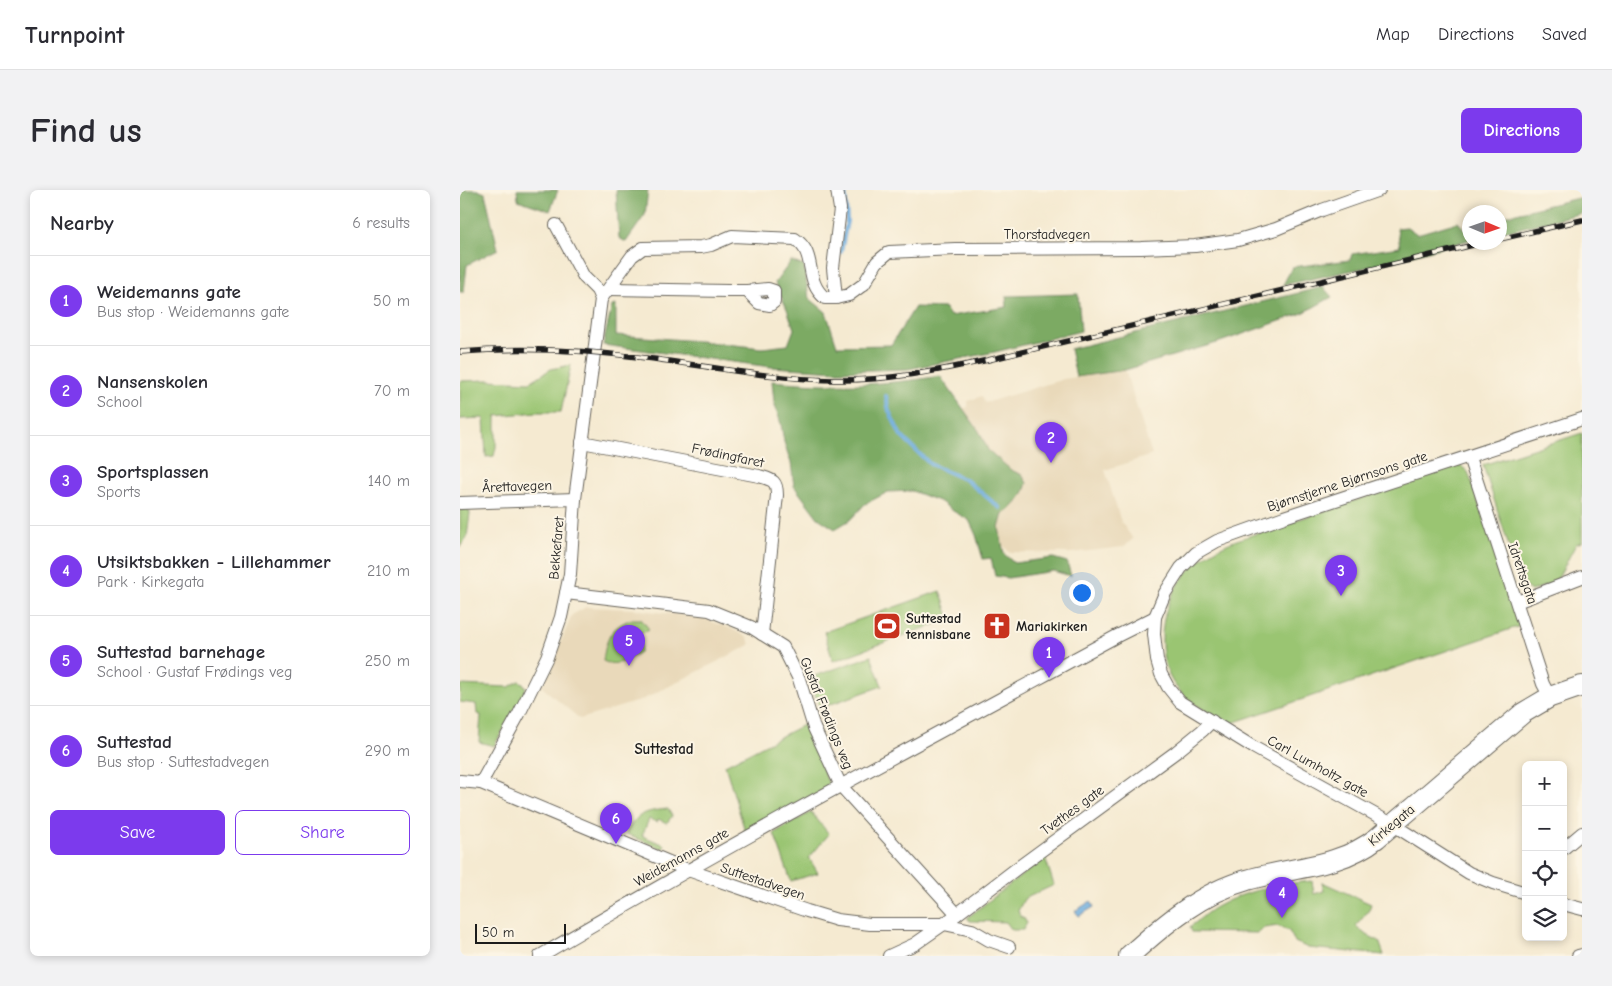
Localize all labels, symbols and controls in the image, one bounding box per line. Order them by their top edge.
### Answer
text: Turnpoint [25,21,124,49]
text: Map [1376,24,1410,45]
text: Directions [1438,24,1514,45]
text: Saved [1542,24,1587,45]
button: Directions [1461,108,1582,153]
text: Find us [30,110,142,151]
north arrow [1462,205,1507,250]
text: Nearby [50,211,114,235]
text: 6 results [352,214,410,232]
street label: Thorstadvegen [1004,226,1090,243]
text: Weidemanns gate [97,281,241,303]
text: 1 [63,292,69,310]
text: 50 m [373,292,410,310]
text: Bus stop · Weidemanns gate [97,303,289,321]
text: Nansenskolen [97,371,208,393]
text: 2 [62,382,70,400]
text: 70 m [374,382,410,400]
text: School [97,393,143,411]
pin: 2 [1035,422,1067,463]
street label: Frødingfaret [690,440,767,472]
street label: Bjørnstjerne Bjørnsons gate [1265,448,1429,515]
text: Sportsplassen [97,461,209,483]
text: 3 [62,472,70,490]
text: 140 m [368,472,410,490]
street label: Årettavegen [482,477,552,496]
text: Sports [97,483,140,501]
street label: Bekkefaret [545,515,568,580]
street label: Idrettsgata [1504,540,1541,606]
text: Utsiktsbakken - Lillehammer [97,551,331,573]
pin: 3 [1325,555,1357,596]
text: 4 [62,562,70,580]
text: 210 m [367,562,410,580]
text: Park · Kirkegata [97,573,205,591]
your location [1069,580,1095,606]
place label: Suttestad tennisbane [905,610,971,643]
sports icon: Suttestad tennisbane [872,611,902,641]
church icon: Mariakirken [982,611,1012,641]
place label: Mariakirken [1016,618,1088,635]
pin: 5 [613,625,645,666]
pin: 1 [1033,637,1065,678]
text: Suttestad barnehage [97,641,265,663]
text: 5 [62,652,70,670]
text: 250 m [365,652,410,670]
street label: Gustaf Frødings veg [796,655,857,772]
text: School · Gustaf Frødings veg [97,663,292,681]
text: Suttestad [97,731,172,753]
street label: Carl Lumholtz gate [1264,732,1371,801]
district label: Suttestad [634,740,694,758]
text: 6 [62,742,70,760]
text: 290 m [365,742,410,760]
text: Bus stop · Suttestadvegen [97,753,269,771]
map controls [1522,761,1567,941]
button: + [1522,761,1567,806]
street label: Tvethes gate [1037,782,1107,839]
street label: Kirkegata [1365,801,1418,850]
pin: 6 [600,803,632,844]
button: − [1522,806,1567,851]
button: Save [50,810,225,855]
button: Share [235,810,410,855]
street label: Weidemanns gate [631,824,732,891]
button: locate [1522,851,1567,896]
street label: Suttestadvegen [718,859,807,904]
pin: 4 [1266,877,1298,918]
button: layers [1522,896,1567,941]
scale bar [475,921,566,944]
text: 50 m [482,924,514,941]

